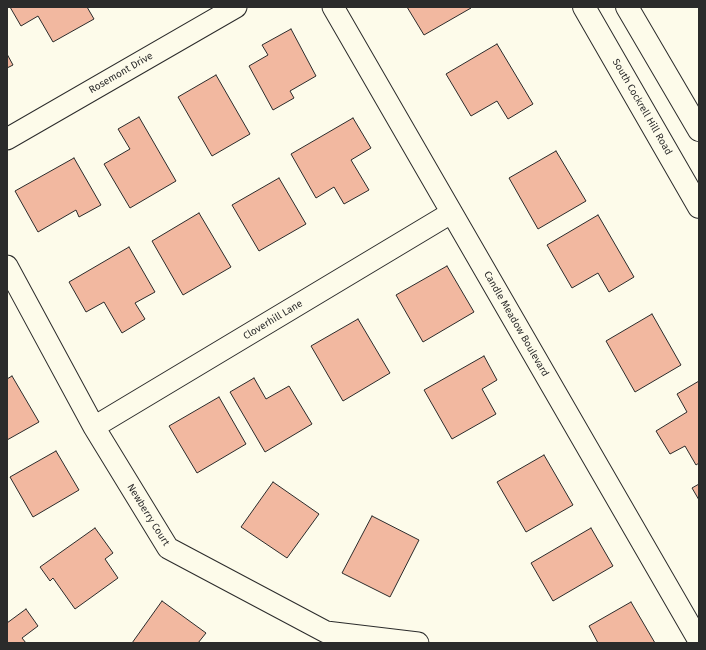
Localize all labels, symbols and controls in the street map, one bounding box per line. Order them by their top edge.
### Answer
street label: Rosemont Drive [87,50,155,96]
street label: South Cockrell Hill Road [610,57,674,157]
street label: Candle Meadow Boulevard [481,269,551,379]
street label: Cloverhill Lane [241,298,305,342]
street label: Newberry Court [124,482,172,548]

